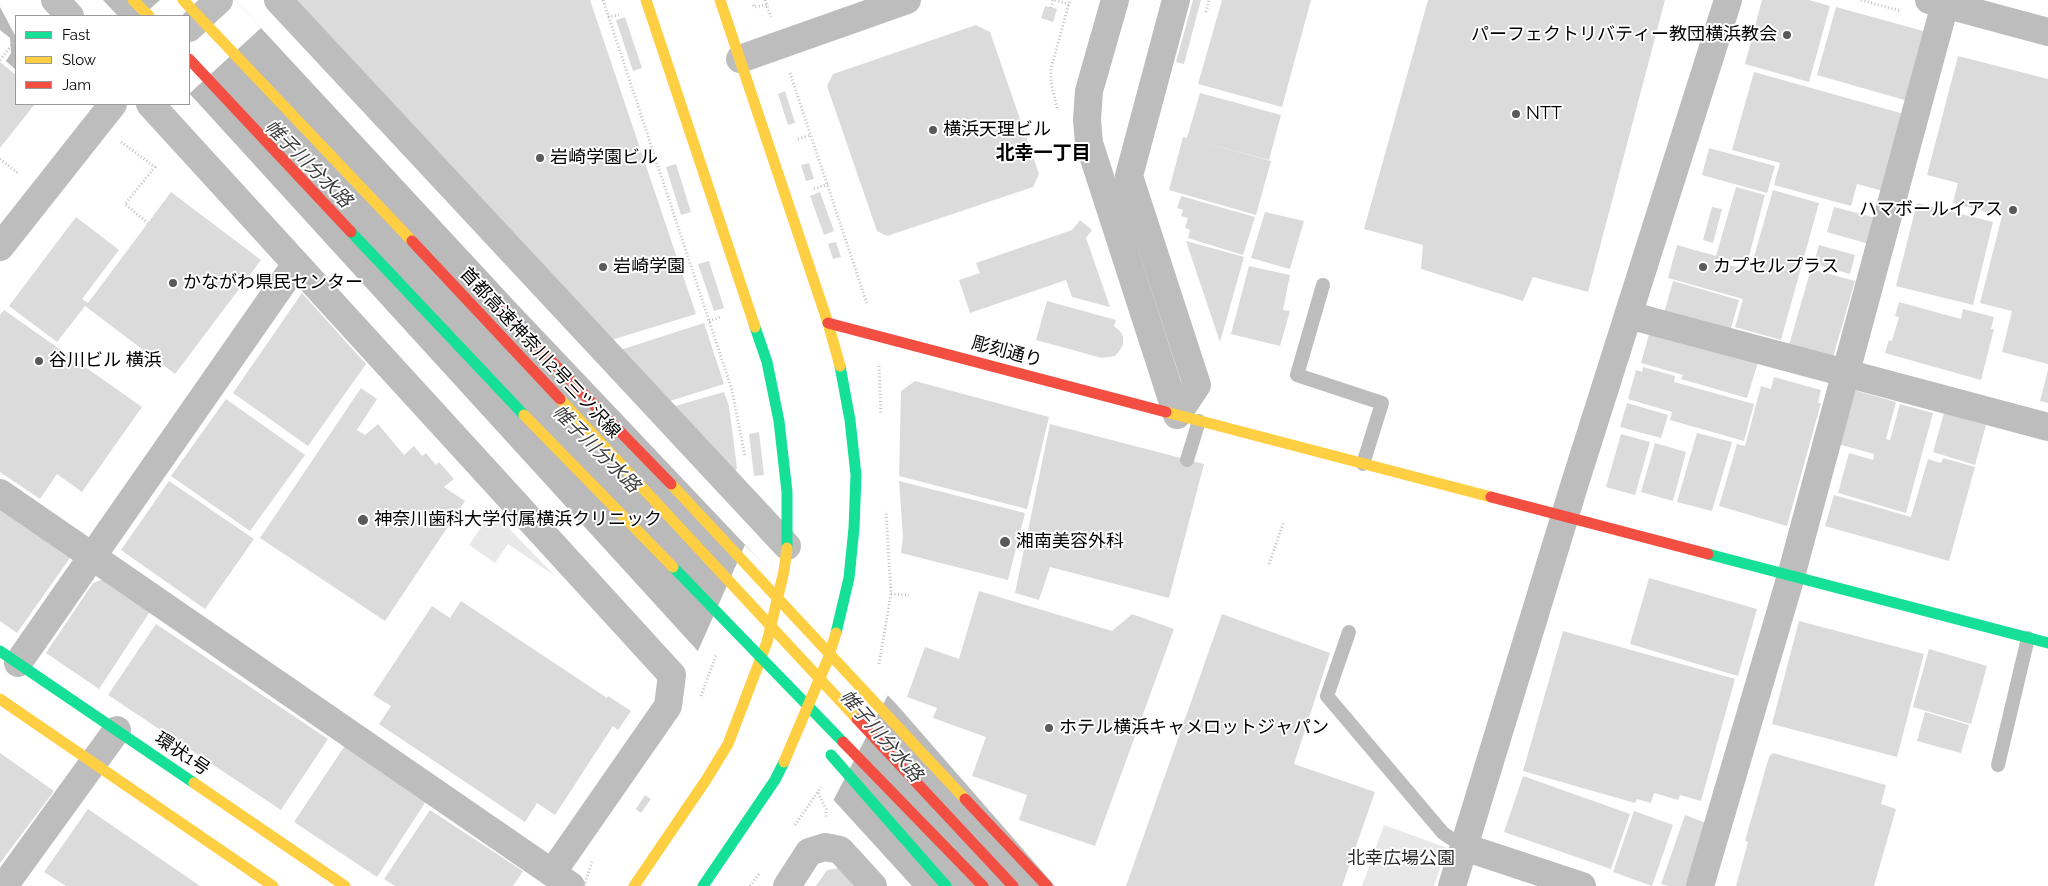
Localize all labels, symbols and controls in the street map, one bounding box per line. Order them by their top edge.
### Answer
legend [15,15,190,105]
place label: パーフェクトリバティー教団横浜教会 [1471,24,1777,46]
text: Fast [62,26,90,44]
marker: パーフェクトリバティー教団横浜教会 [1781,29,1793,41]
text: Slow [62,51,96,69]
text: Jam [62,76,91,94]
place label: NTT [1526,103,1562,125]
marker: NTT [1510,108,1522,120]
water label: 帷子川分水路 [260,116,356,212]
place label: 横浜天理ビル [943,119,1051,141]
marker: 横浜天理ビル [927,124,939,136]
district label: 北幸一丁目 [996,142,1090,164]
place label: 岩崎学園ビル [550,147,658,169]
marker: 岩崎学園ビル [534,152,546,164]
place label: ハマボールイアス [1859,199,2003,221]
marker: ハマボールイアス [2007,204,2019,216]
place label: 岩崎学園 [613,256,685,278]
place label: カプセルプラス [1713,256,1839,278]
marker: 岩崎学園 [597,261,609,273]
marker: カプセルプラス [1697,261,1709,273]
street label: 首都高速神奈川2号三ツ沢線 [455,263,625,443]
place label: かながわ県民センター [183,272,363,294]
marker: かながわ県民センター [167,277,179,289]
street label: 彫刻通り [969,332,1045,372]
place label: 谷川ビル 横浜 [49,350,162,372]
marker: 谷川ビル 横浜 [33,355,45,367]
water label: 帷子川分水路 [548,401,644,497]
place label: 神奈川歯科大学付属横浜クリニック [374,509,662,531]
marker: 神奈川歯科大学付属横浜クリニック [356,513,370,527]
place label: 湘南美容外科 [1016,531,1124,553]
marker: 湘南美容外科 [998,535,1012,549]
water label: 帷子川分水路 [835,686,927,786]
place label: ホテル横浜キャメロットジャパン [1059,717,1329,739]
marker: ホテル横浜キャメロットジャパン [1043,722,1055,734]
street label: 環状1号 [150,728,214,780]
park label: 北幸広場公園 [1347,848,1455,870]

